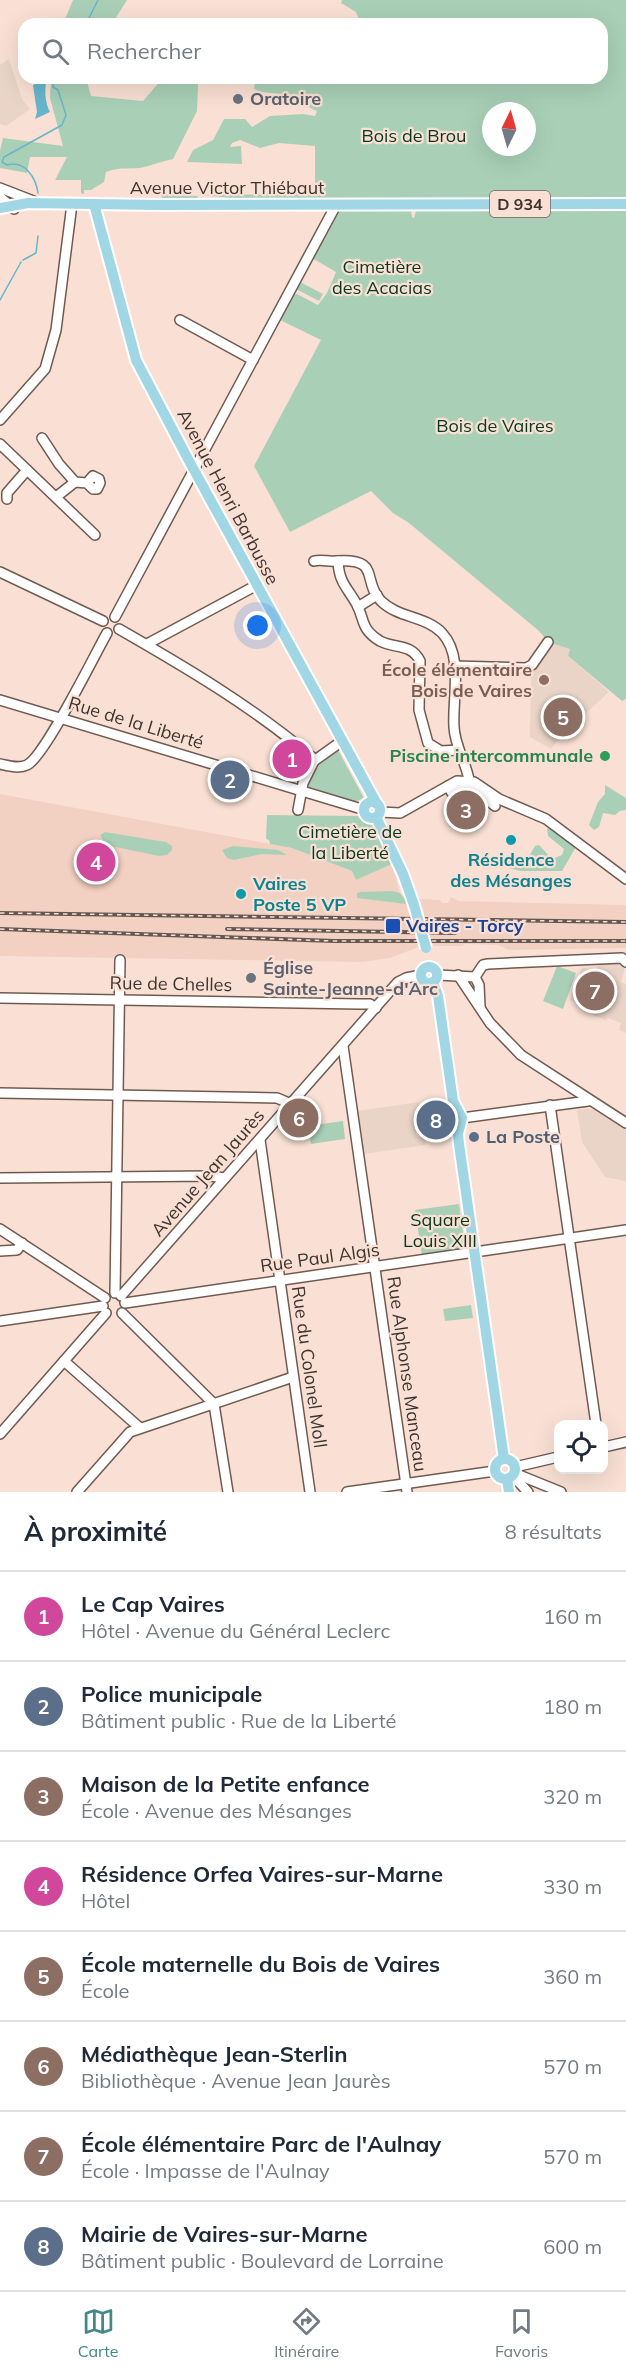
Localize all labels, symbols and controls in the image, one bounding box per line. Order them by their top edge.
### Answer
search box [18,18,608,84]
icon: search [39,35,72,68]
text: Rechercher [87,37,201,65]
place label: Oratoire [250,87,321,110]
marker: Oratoire [231,92,245,106]
north arrow [482,102,536,156]
park label: Bois de Brou [361,124,467,147]
street label: Avenue Victor Thiébaut [130,176,324,199]
road number: D 934 [490,191,550,217]
park label: Cimetière des Acacias [332,255,432,299]
street label: Avenue Henri Barbusse [172,405,284,588]
park label: Bois de Vaires [436,414,554,437]
your location [243,611,272,640]
place label: École élémentaire Bois de Vaires [382,658,532,702]
marker: École élémentaire Bois de Vaires [537,673,551,687]
street label: Rue de la Liberté [66,691,207,754]
pin: 5 [544,694,582,740]
pin: 1 [272,736,312,782]
place label: Piscine intercommunale [390,744,593,767]
marker: Piscine intercommunale [598,749,612,763]
pin: 2 [210,758,250,802]
pin: 3 [446,788,486,832]
park label: Cimetière de la Liberté [298,820,402,864]
marker: Résidence des Mésanges [504,833,518,847]
pin: 4 [76,840,116,884]
place label: Résidence des Mésanges [450,848,572,892]
place label: Vaires Poste 5 VP [252,872,346,916]
marker: Vaires Poste 5 VP [234,887,248,901]
place label: Vaires - Torcy [405,914,524,937]
marker: Vaires - Torcy [384,917,402,935]
place label: Église Sainte-Jeanne-d'Arc [263,956,438,1000]
pin: 7 [576,968,614,1014]
street label: Rue de Chelles [110,971,233,996]
marker: Église Sainte-Jeanne-d'Arc [244,971,258,985]
pin: 6 [280,1096,318,1140]
pin: 8 [416,1098,456,1142]
street label: Avenue Jean Jaurès [146,1104,269,1241]
place label: La Poste [486,1125,560,1148]
marker: La Poste [467,1130,481,1144]
park label: Square Louis XIII [403,1208,477,1252]
street label: Rue Paul Algis [259,1238,381,1277]
street label: Rue Alphonse Manceau [382,1275,433,1473]
street label: Rue du Colonel Moll [287,1284,332,1449]
map controls [554,1420,608,1474]
button: locate [554,1420,608,1474]
text: À proximité [24,1515,167,1548]
text: 8 résultats [505,1519,602,1544]
text: Le Cap Vaires [81,1590,225,1618]
text: 1 [38,1604,50,1629]
text: 160 m [543,1604,602,1629]
text: Hôtel · Avenue du Général Leclerc [81,1618,390,1643]
text: Police municipale [81,1680,262,1708]
text: 2 [38,1694,50,1719]
text: 180 m [543,1694,602,1719]
text: Bâtiment public · Rue de la Liberté [81,1708,396,1733]
text: Maison de la Petite enfance [81,1770,370,1798]
text: 3 [38,1784,50,1809]
text: 320 m [543,1784,602,1809]
text: École · Avenue des Mésanges [81,1798,352,1823]
text: Résidence Orfea Vaires-sur-Marne [81,1860,443,1888]
text: 4 [38,1874,50,1899]
text: 330 m [543,1874,602,1899]
text: Hôtel [81,1888,130,1913]
text: École maternelle du Bois de Vaires [81,1950,440,1978]
text: 5 [38,1964,50,1989]
text: 360 m [543,1964,602,1989]
text: École [81,1978,129,2003]
text: Médiathèque Jean-Sterlin [81,2040,348,2068]
text: 6 [38,2054,50,2079]
text: 570 m [543,2054,602,2079]
text: Bibliothèque · Avenue Jean Jaurès [81,2068,391,2093]
text: École élémentaire Parc de l'Aulnay [81,2130,441,2158]
text: 7 [38,2144,50,2169]
text: 570 m [543,2144,602,2169]
text: École · Impasse de l'Aulnay [81,2158,330,2183]
text: Mairie de Vaires-sur-Marne [81,2220,368,2248]
text: 8 [38,2234,50,2259]
text: 600 m [543,2234,602,2259]
text: Bâtiment public · Boulevard de Lorraine [81,2248,444,2273]
tab: Carte [78,2305,119,2361]
tab: Itinéraire [274,2305,339,2361]
tab: Favoris [495,2305,548,2361]

